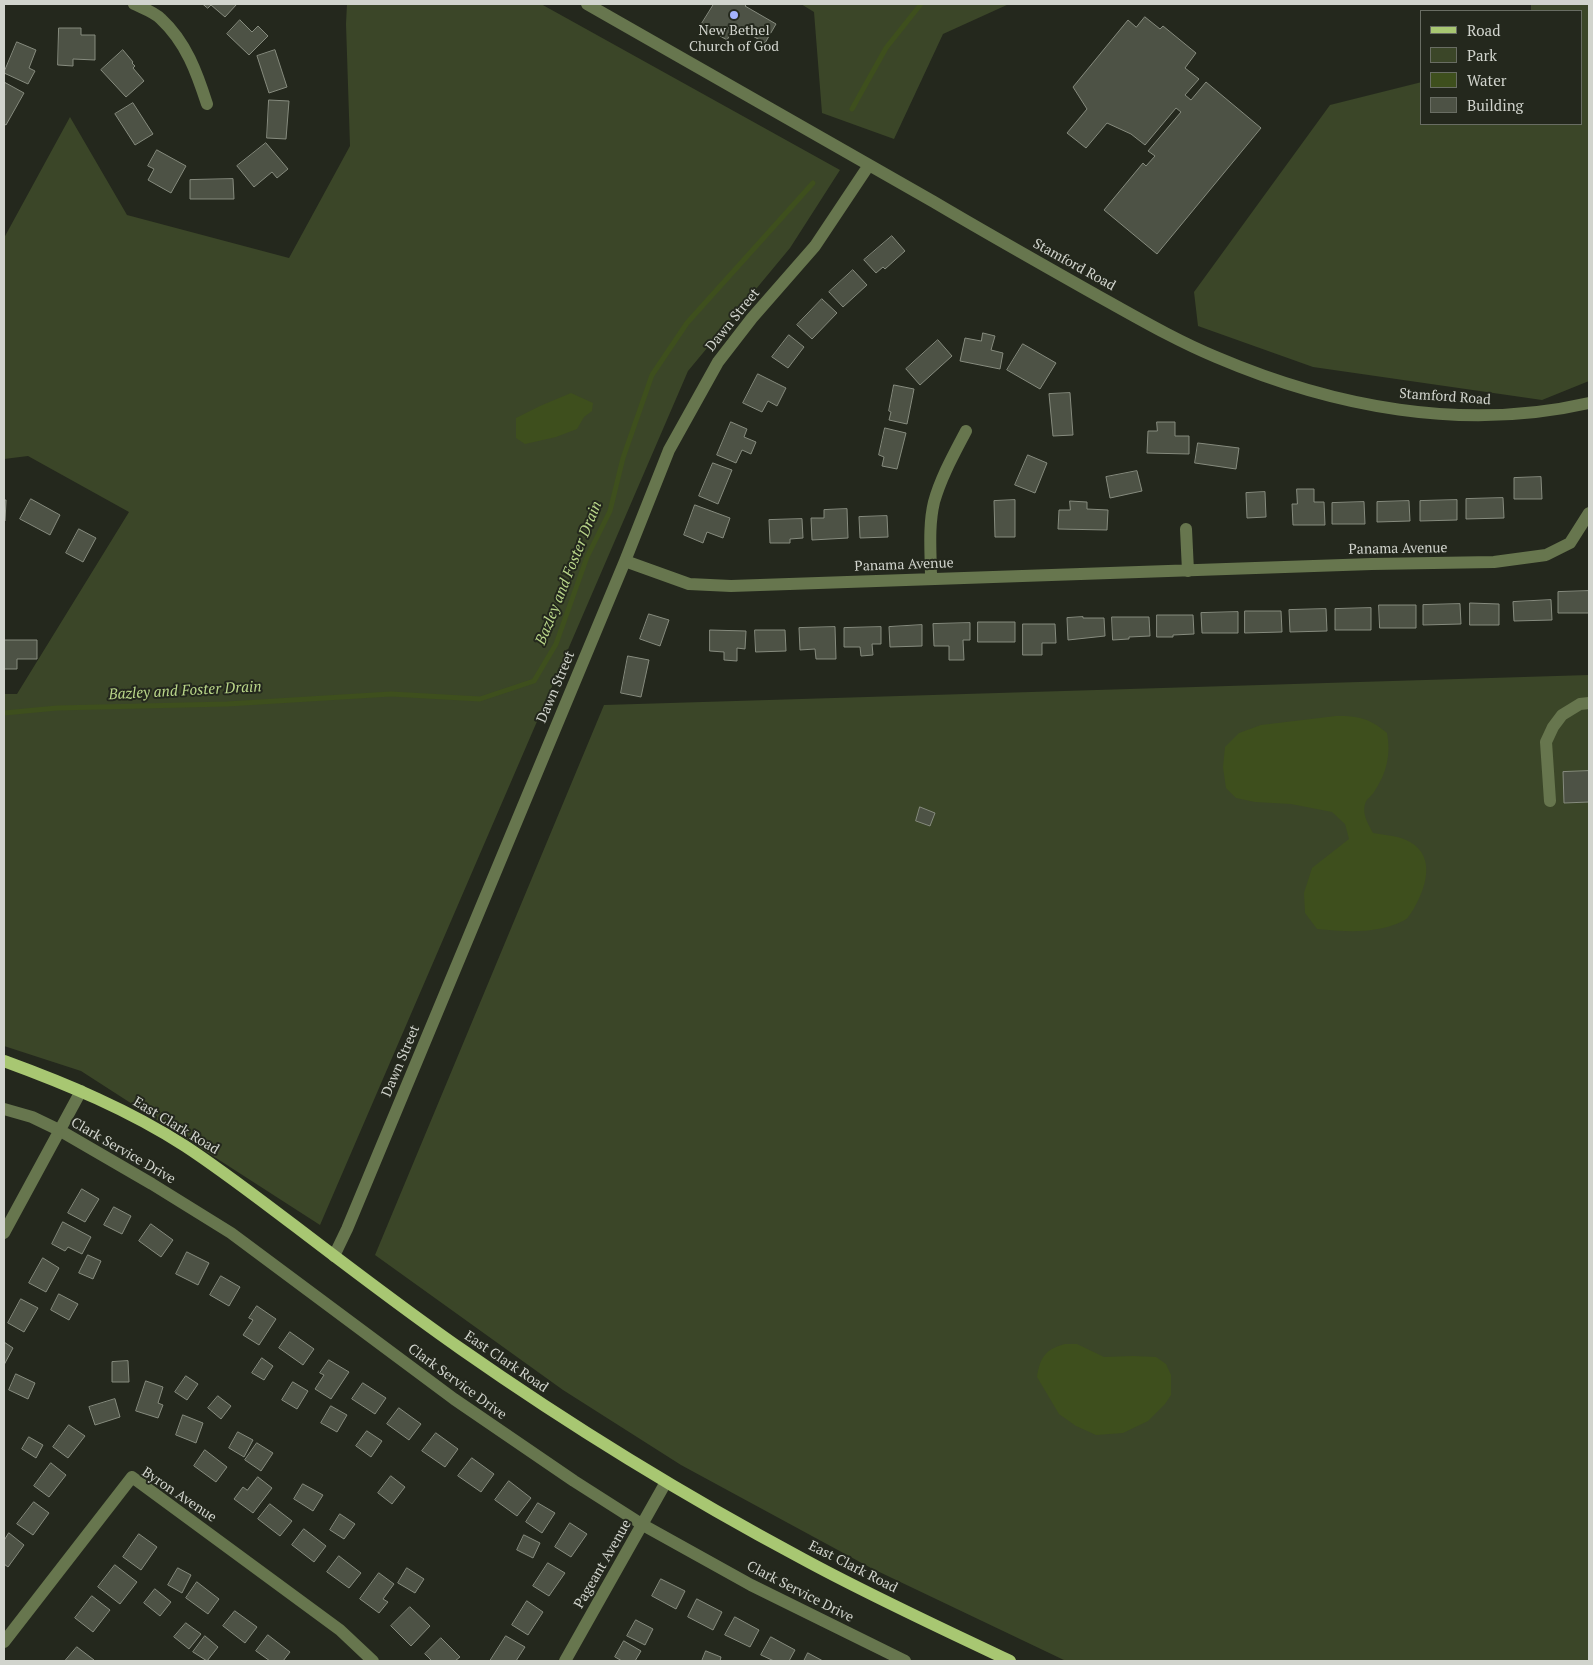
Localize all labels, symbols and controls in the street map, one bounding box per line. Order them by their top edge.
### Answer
marker: New Bethel Church of God [728,9,740,21]
legend [1420,10,1583,125]
text: Road [1467,20,1500,40]
place label: New Bethel Church of God [689,23,779,56]
text: Park [1467,45,1497,65]
text: Water [1467,70,1506,90]
text: Building [1467,95,1524,115]
street label: Stamford Road [1030,235,1118,295]
street label: Dawn Street [702,285,764,355]
street label: Stamford Road [1399,385,1491,409]
water label: Bazley and Foster Drain [532,499,606,647]
street label: Panama Avenue [1348,540,1448,558]
street label: Panama Avenue [854,555,954,575]
street label: Dawn Street [533,649,579,725]
water label: Bazley and Foster Drain [108,678,262,704]
street label: Dawn Street [378,1023,424,1099]
street label: East Clark Road [130,1094,222,1158]
street label: Clark Service Drive [68,1114,178,1188]
street label: East Clark Road [461,1328,551,1396]
street label: Clark Service Drive [404,1341,510,1423]
street label: Byron Avenue [139,1464,219,1526]
street label: Pageant Avenue [571,1517,635,1611]
street label: East Clark Road [806,1537,900,1597]
street label: Clark Service Drive [744,1558,856,1626]

